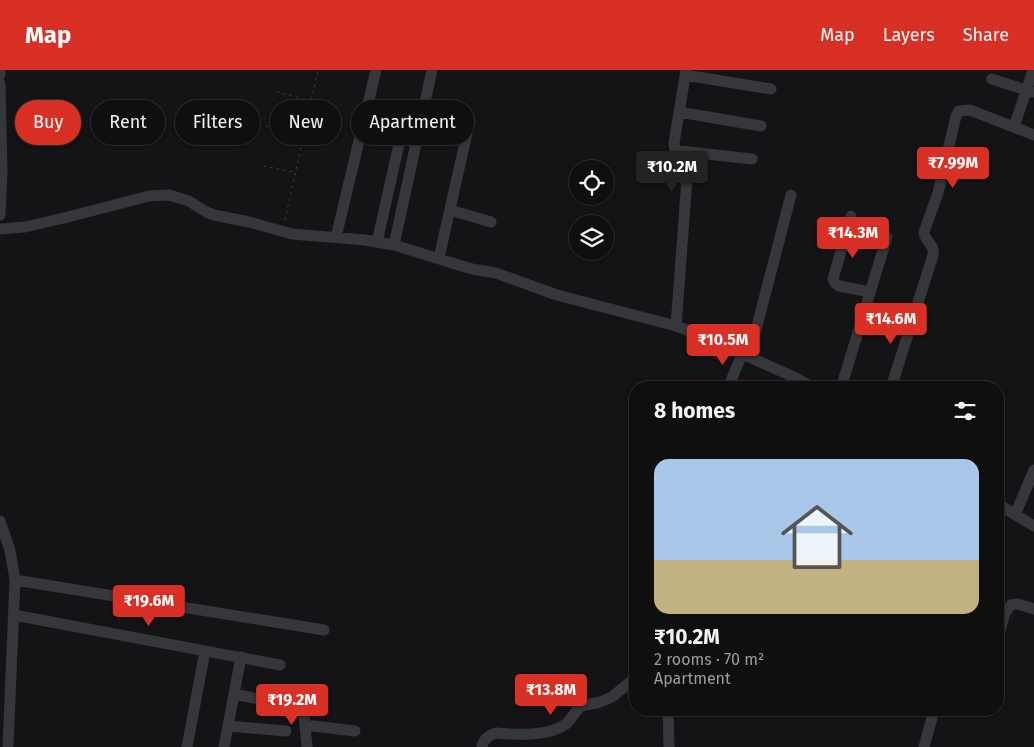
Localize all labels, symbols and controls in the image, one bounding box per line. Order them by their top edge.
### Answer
text: Map [25,21,71,49]
text: Map [820,24,855,46]
text: Layers [883,24,935,46]
text: Share [963,24,1009,46]
chip: Buy [15,100,81,145]
chip: Rent [91,100,165,145]
chip: Filters [175,100,260,145]
chip: New [270,100,341,145]
chip: Apartment [351,100,474,145]
pin: ₹7.99M [912,146,994,189]
pin: ₹10.2M [631,150,713,193]
text: ₹7.99M [928,153,978,172]
text: ₹10.2M [647,157,697,176]
map controls [569,160,614,260]
button: locate [569,160,614,205]
button: layers [569,215,614,260]
pin: ₹14.3M [812,216,894,259]
text: ₹14.3M [828,223,878,242]
pin: ₹14.6M [850,302,932,345]
text: ₹14.6M [866,309,916,328]
pin: ₹10.5M [682,324,764,366]
text: ₹10.5M [698,330,748,349]
icon: filters [951,397,979,425]
text: 8 homes [654,398,735,424]
icon: home [772,492,862,582]
pin: ₹19.6M [108,584,190,627]
text: ₹19.6M [124,591,174,610]
text: ₹10.2M [654,624,720,650]
text: 2 rooms · 70 m² [654,650,764,669]
text: Apartment [654,669,731,688]
pin: ₹13.8M [510,674,592,716]
text: ₹13.8M [526,680,576,699]
pin: ₹19.2M [251,684,333,726]
text: ₹19.2M [267,690,317,709]

